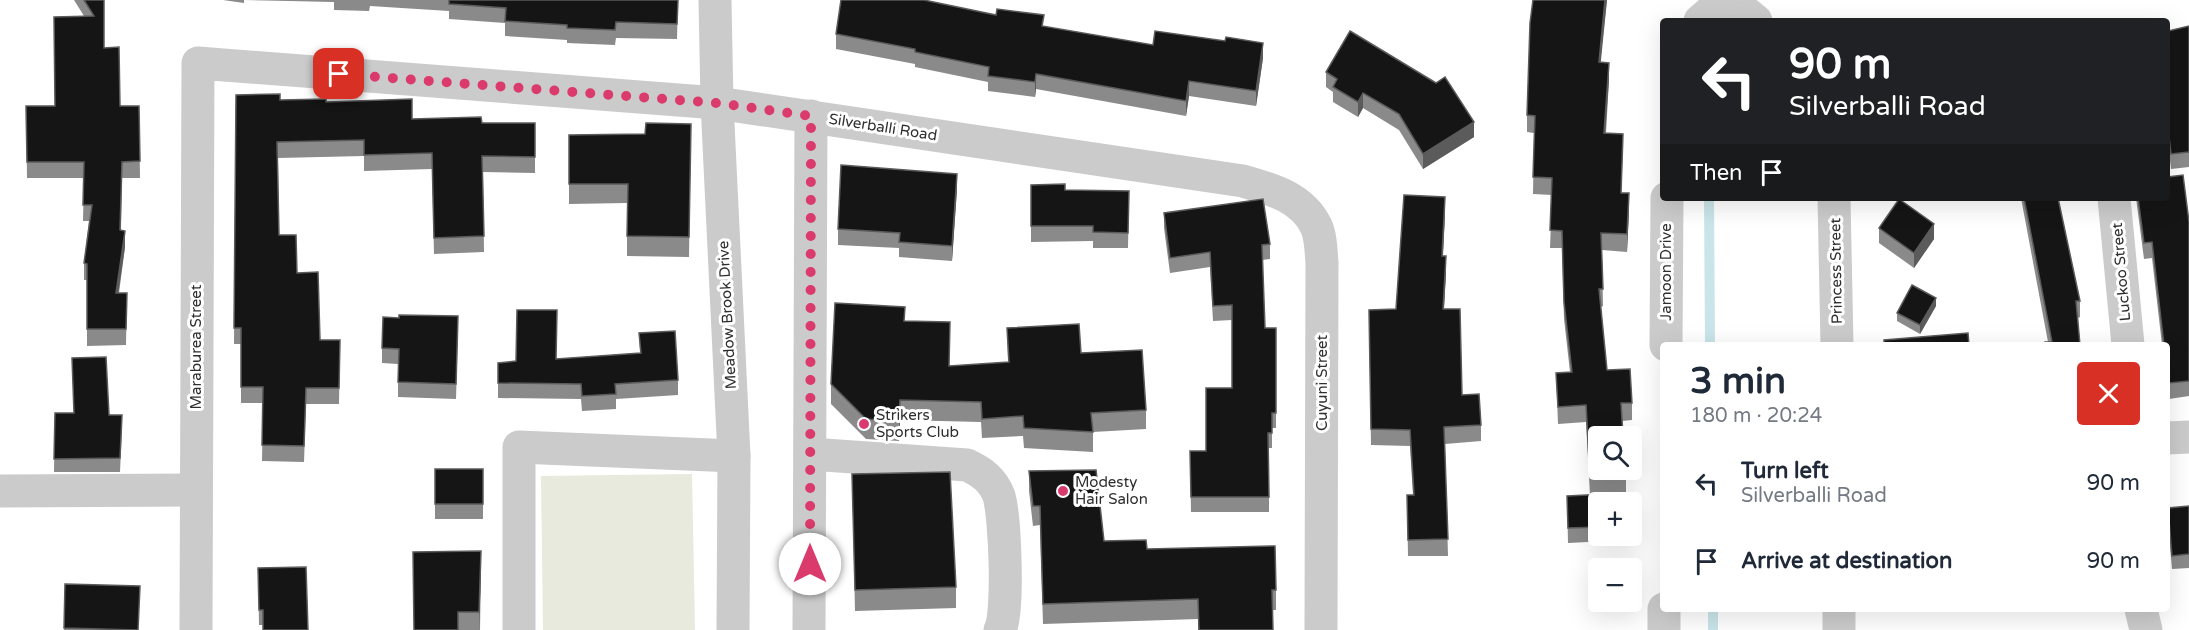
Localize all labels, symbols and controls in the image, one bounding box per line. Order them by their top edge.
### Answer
text: 90 m [1789,39,1891,90]
icon: left [1690,42,1768,120]
pin [313,48,364,99]
icon: arrive [322,57,355,90]
text: Silverballi Road [1789,90,1986,123]
street label: Silverballi Road [828,110,938,144]
icon: arrive [1755,156,1788,189]
text: Then [1690,160,1743,186]
street label: Princess Street [1826,217,1846,324]
street label: Luckoo Street [2108,222,2134,322]
street label: Jamoon Drive [1657,223,1675,321]
street label: Meadow Brook Drive [714,240,740,390]
street label: Maraburea Street [187,284,205,409]
street label: Cuyuni Street [1313,335,1331,431]
text: 3 min [1690,360,1786,403]
button: close [2077,362,2140,425]
text: 180 m · 20:24 [1690,404,1822,428]
place label: Strikers Sports Club [876,406,959,441]
marker: Strikers Sports Club [857,417,871,431]
map controls [1588,426,1642,612]
button: search [1588,426,1642,480]
text: Turn left [1741,458,1829,484]
icon: left [1690,467,1723,500]
text: 90 m [2086,470,2140,496]
place label: Modesty Hair Salon [1075,473,1148,508]
marker: Modesty Hair Salon [1056,484,1070,498]
text: Silverballi Road [1741,484,1887,508]
button: + [1588,492,1642,546]
position arrow [778,532,842,596]
icon: arrive [1690,545,1723,578]
text: Arrive at destination [1741,548,1952,574]
text: 90 m [2086,548,2140,574]
button: − [1588,558,1642,612]

